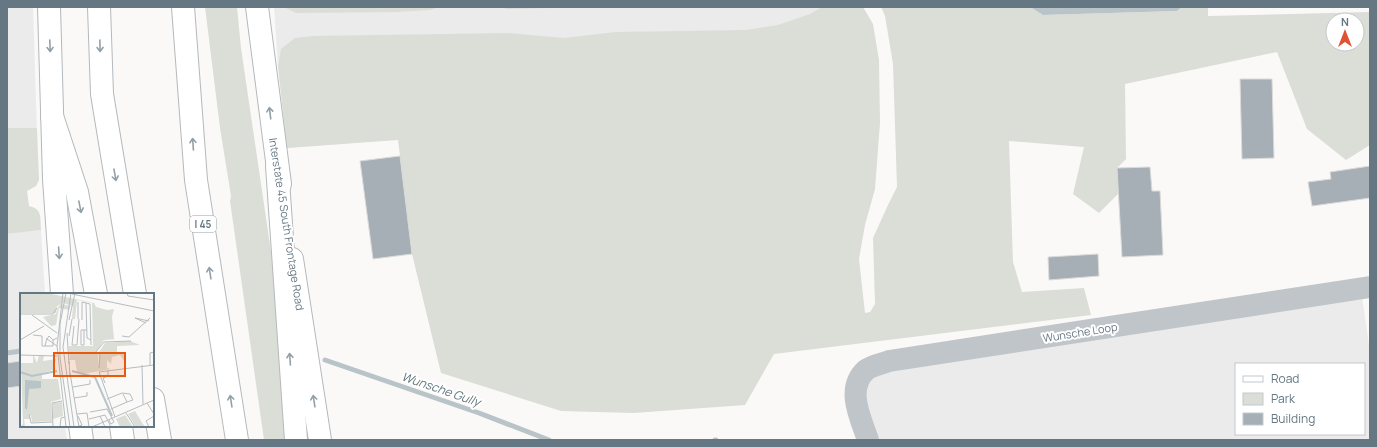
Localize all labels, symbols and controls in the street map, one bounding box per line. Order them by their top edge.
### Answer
north arrow [1325,12,1365,52]
text: N [1341,14,1349,29]
one-way arrow [46,39,54,52]
one-way arrow [97,39,104,52]
one-way arrow [267,107,274,120]
street label: Interstate 45 South Frontage Road [266,137,308,311]
one-way arrow [189,138,196,151]
one-way arrow [111,168,119,181]
one-way arrow [76,200,84,213]
road number: I 45 [190,216,216,232]
one-way arrow [55,246,62,259]
one-way arrow [206,267,214,280]
inset map [20,293,154,427]
street label: Wunsche Loop [1042,319,1119,345]
one-way arrow [287,353,294,366]
legend [1235,363,1365,435]
water label: Wunsche Gully [399,368,484,411]
text: Road [1271,370,1299,387]
text: Park [1271,390,1296,407]
one-way arrow [227,395,235,408]
one-way arrow [310,395,318,408]
text: Building [1271,410,1315,427]

